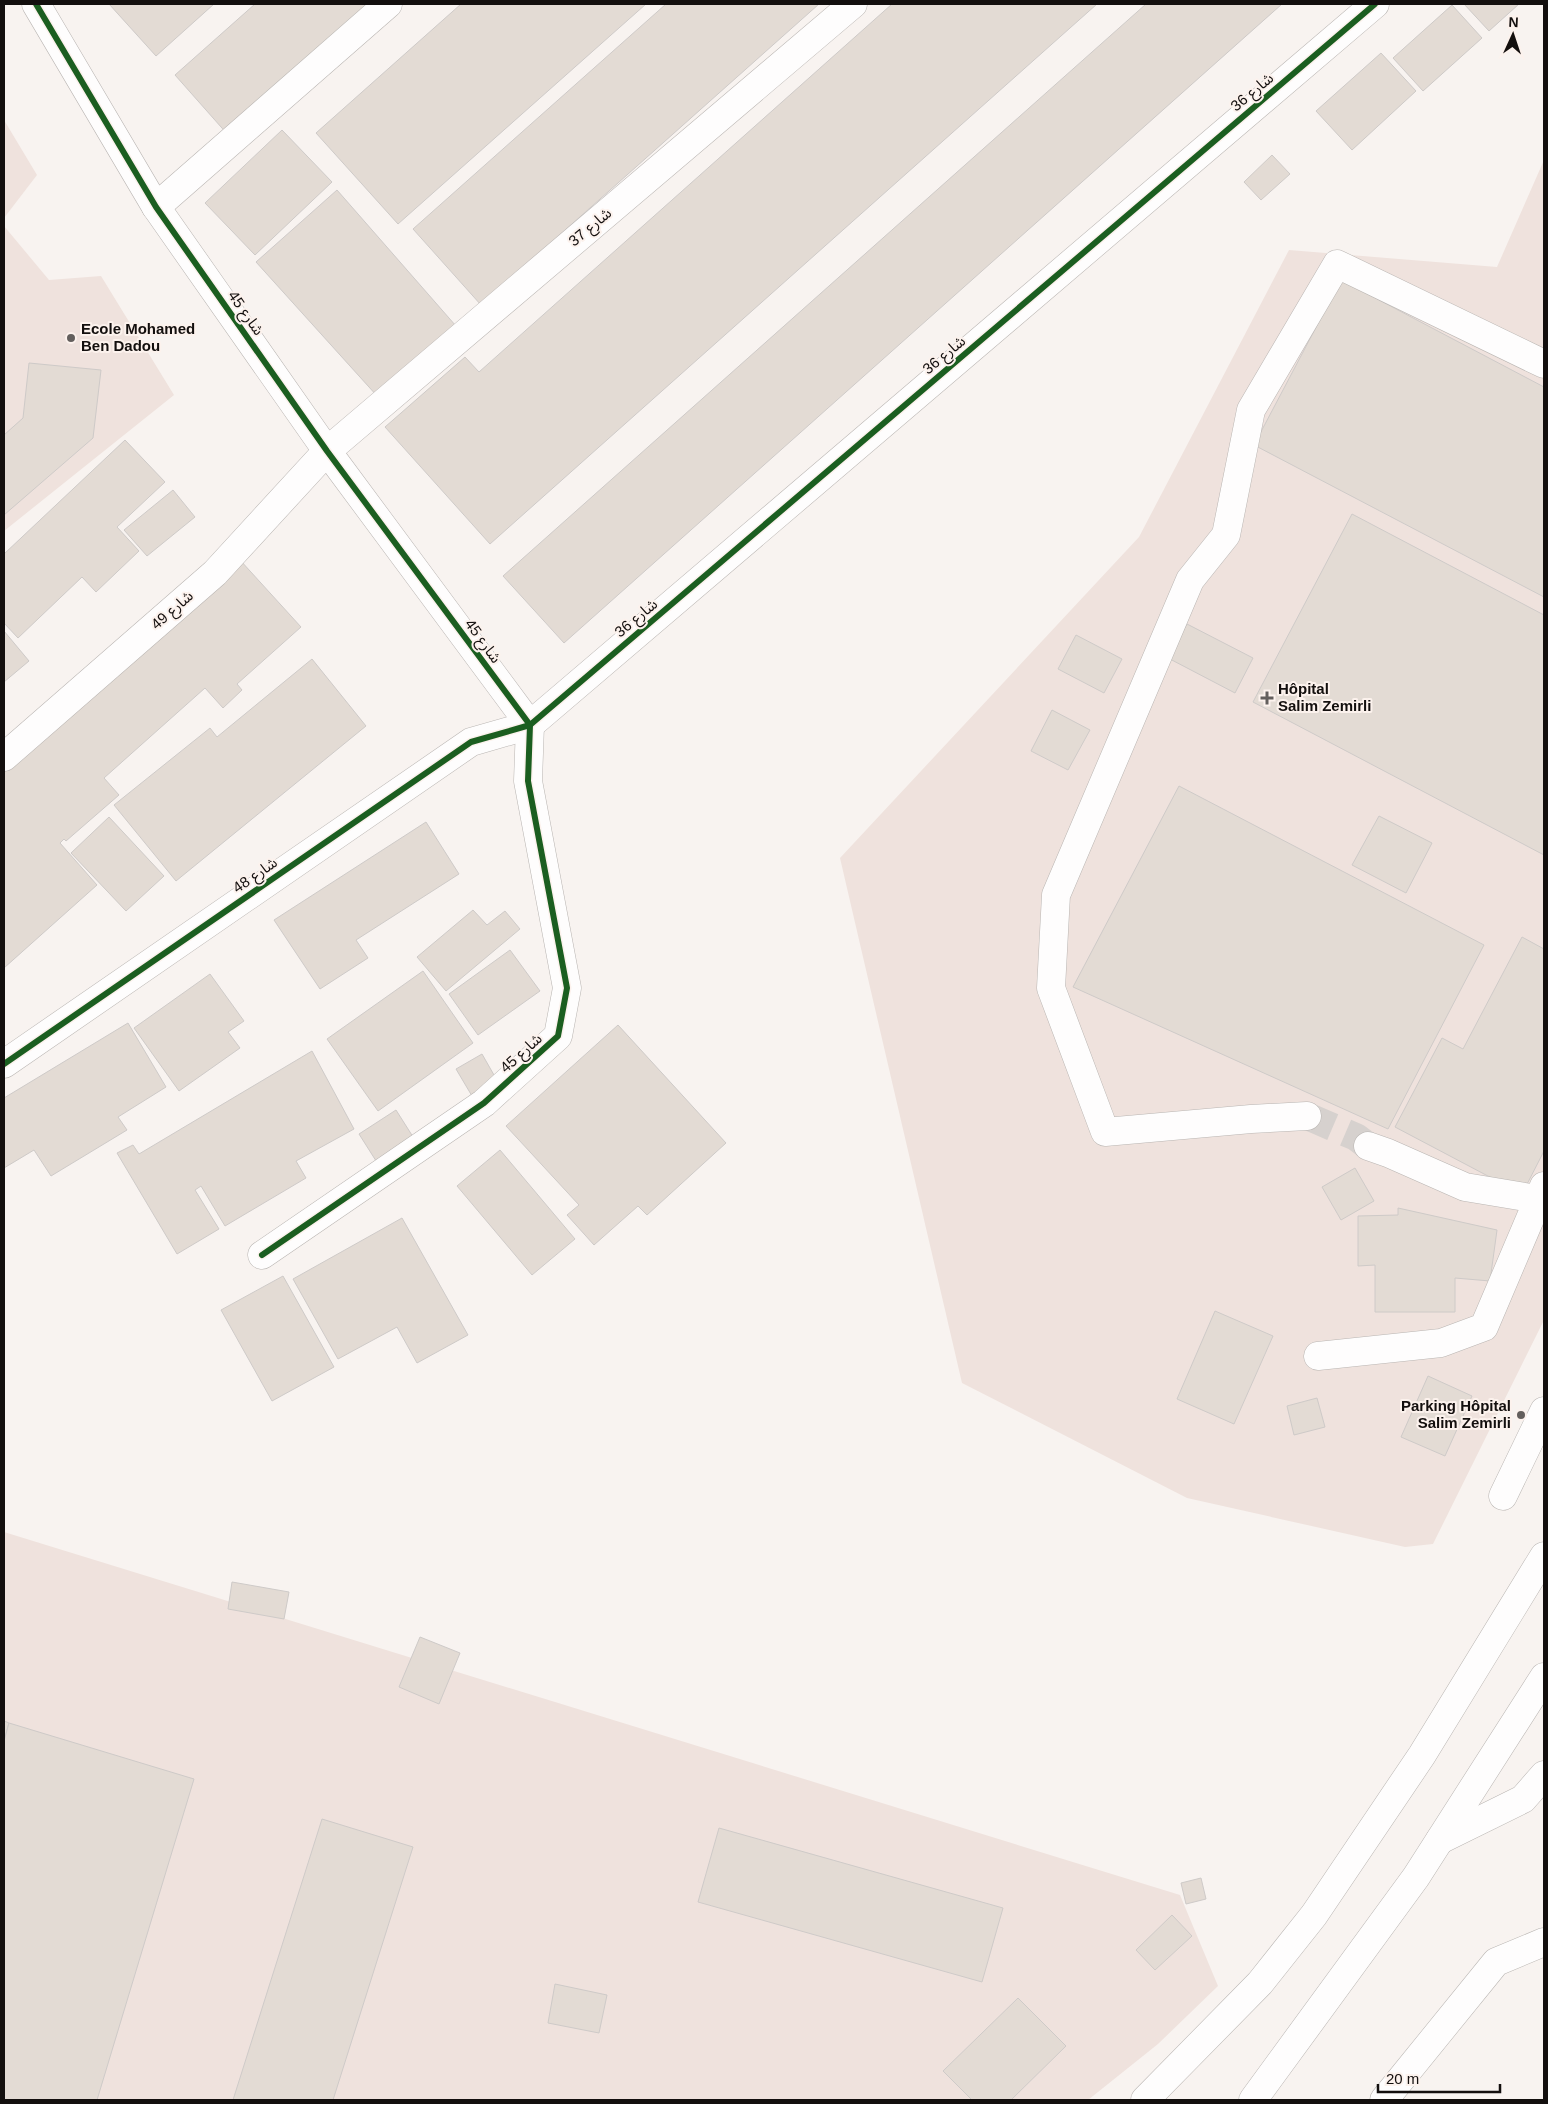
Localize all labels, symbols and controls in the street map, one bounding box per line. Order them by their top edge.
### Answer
north arrow [1488,10,1538,60]
text: N [1508,14,1519,30]
street label: شارع 36 [1227,69,1279,117]
street label: شارع 37 [565,204,617,252]
street label: شارع 45 [222,287,268,341]
place label: Ecole Mohamed Ben Dadou [81,320,195,354]
marker: Ecole Mohamed Ben Dadou [65,332,77,344]
street label: شارع 36 [919,332,971,380]
street label: شارع 49 [147,587,199,635]
street label: شارع 36 [611,595,663,643]
street label: شارع 45 [459,615,505,669]
place label: Hôpital Salim Zemirli [1278,680,1371,714]
marker: Hôpital Salim Zemirli [1260,691,1274,705]
street label: شارع 48 [229,853,283,899]
street label: شارع 45 [496,1029,548,1079]
place label: Parking Hôpital Salim Zemirli [1401,1397,1511,1431]
marker: Parking Hôpital Salim Zemirli [1515,1409,1527,1421]
scale bar [1378,2062,1500,2094]
text: 20 m [1386,2070,1419,2087]

